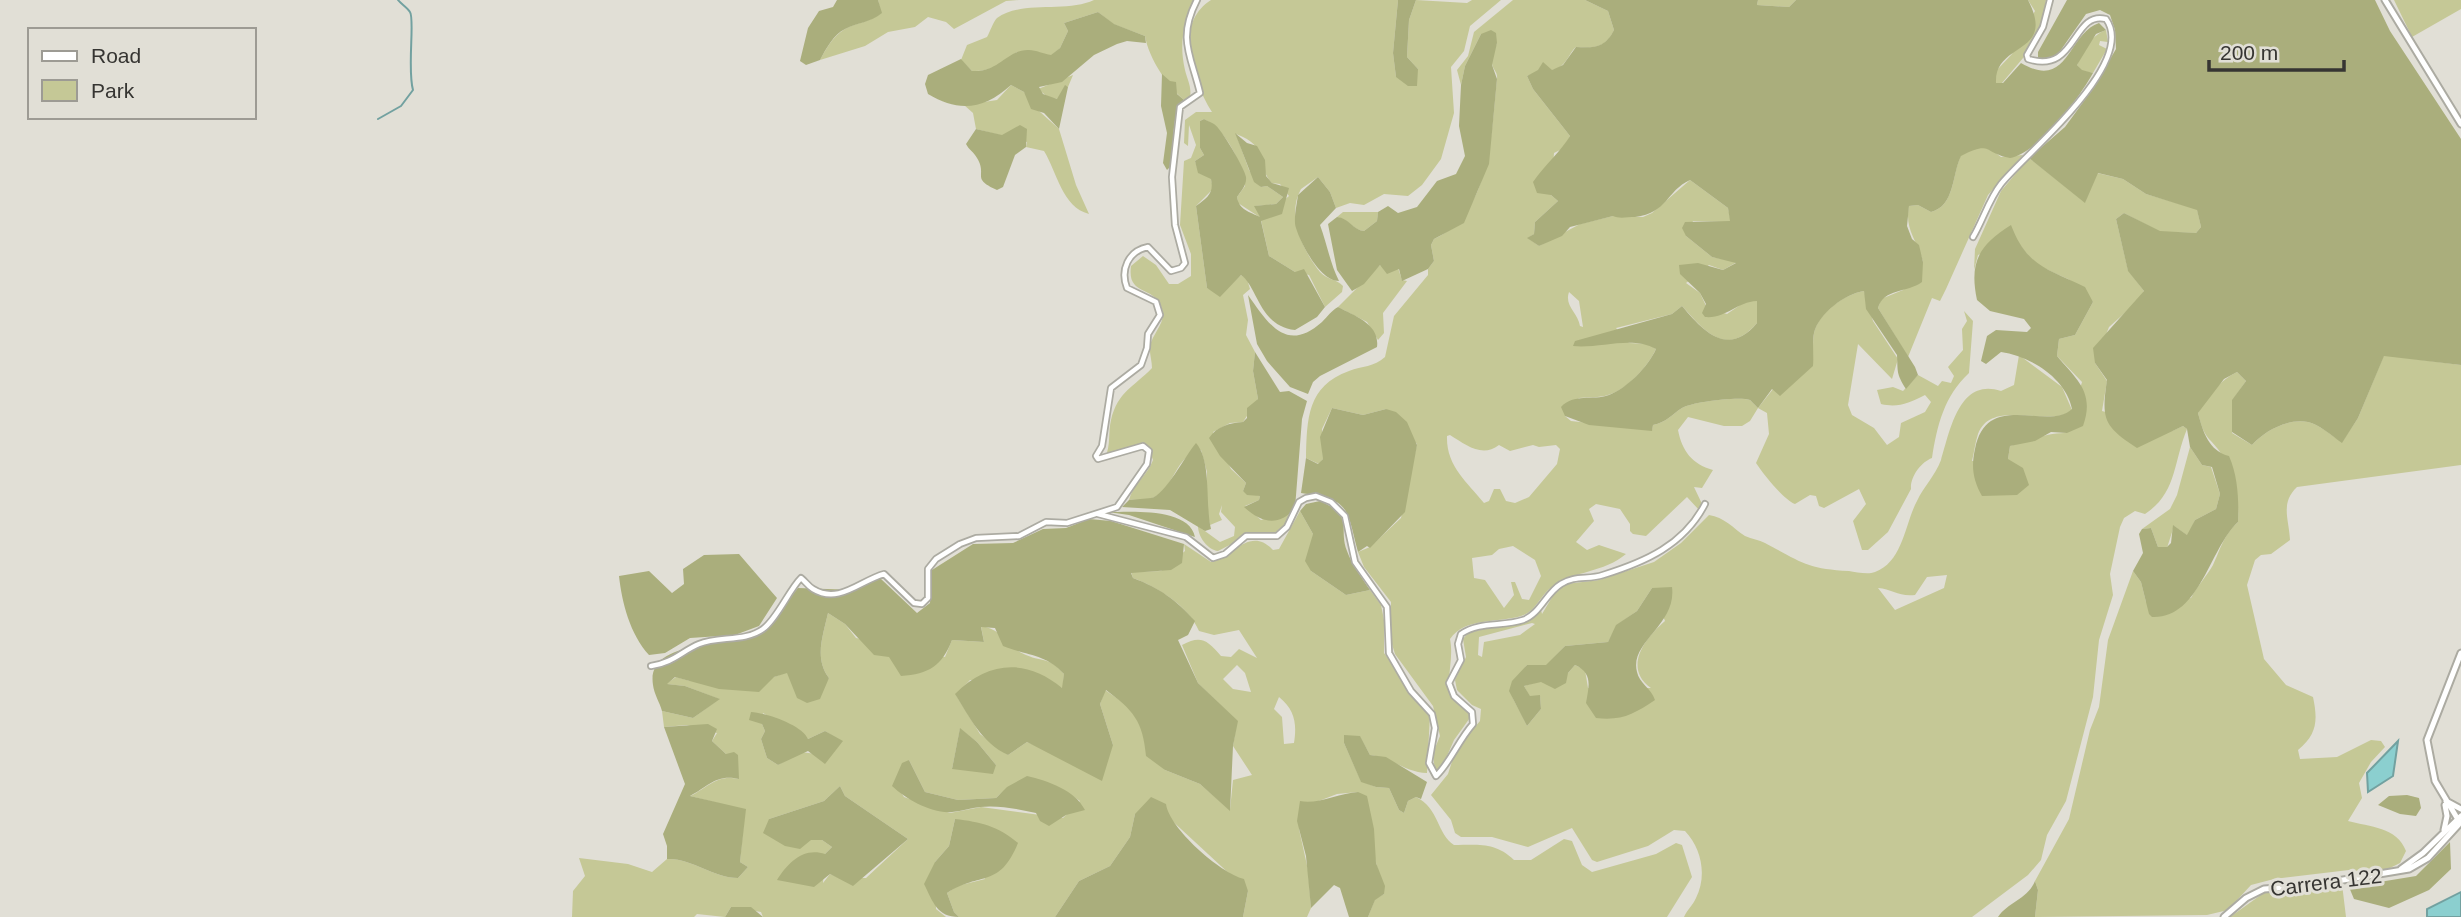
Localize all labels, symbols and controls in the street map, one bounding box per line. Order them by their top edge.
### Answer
legend [28,28,256,119]
scale bar [2209,28,2344,72]
text: 200 m [2220,41,2278,64]
text: Road [91,44,141,67]
text: Park [91,79,135,102]
street label: Carrera 122 [2269,864,2383,900]

